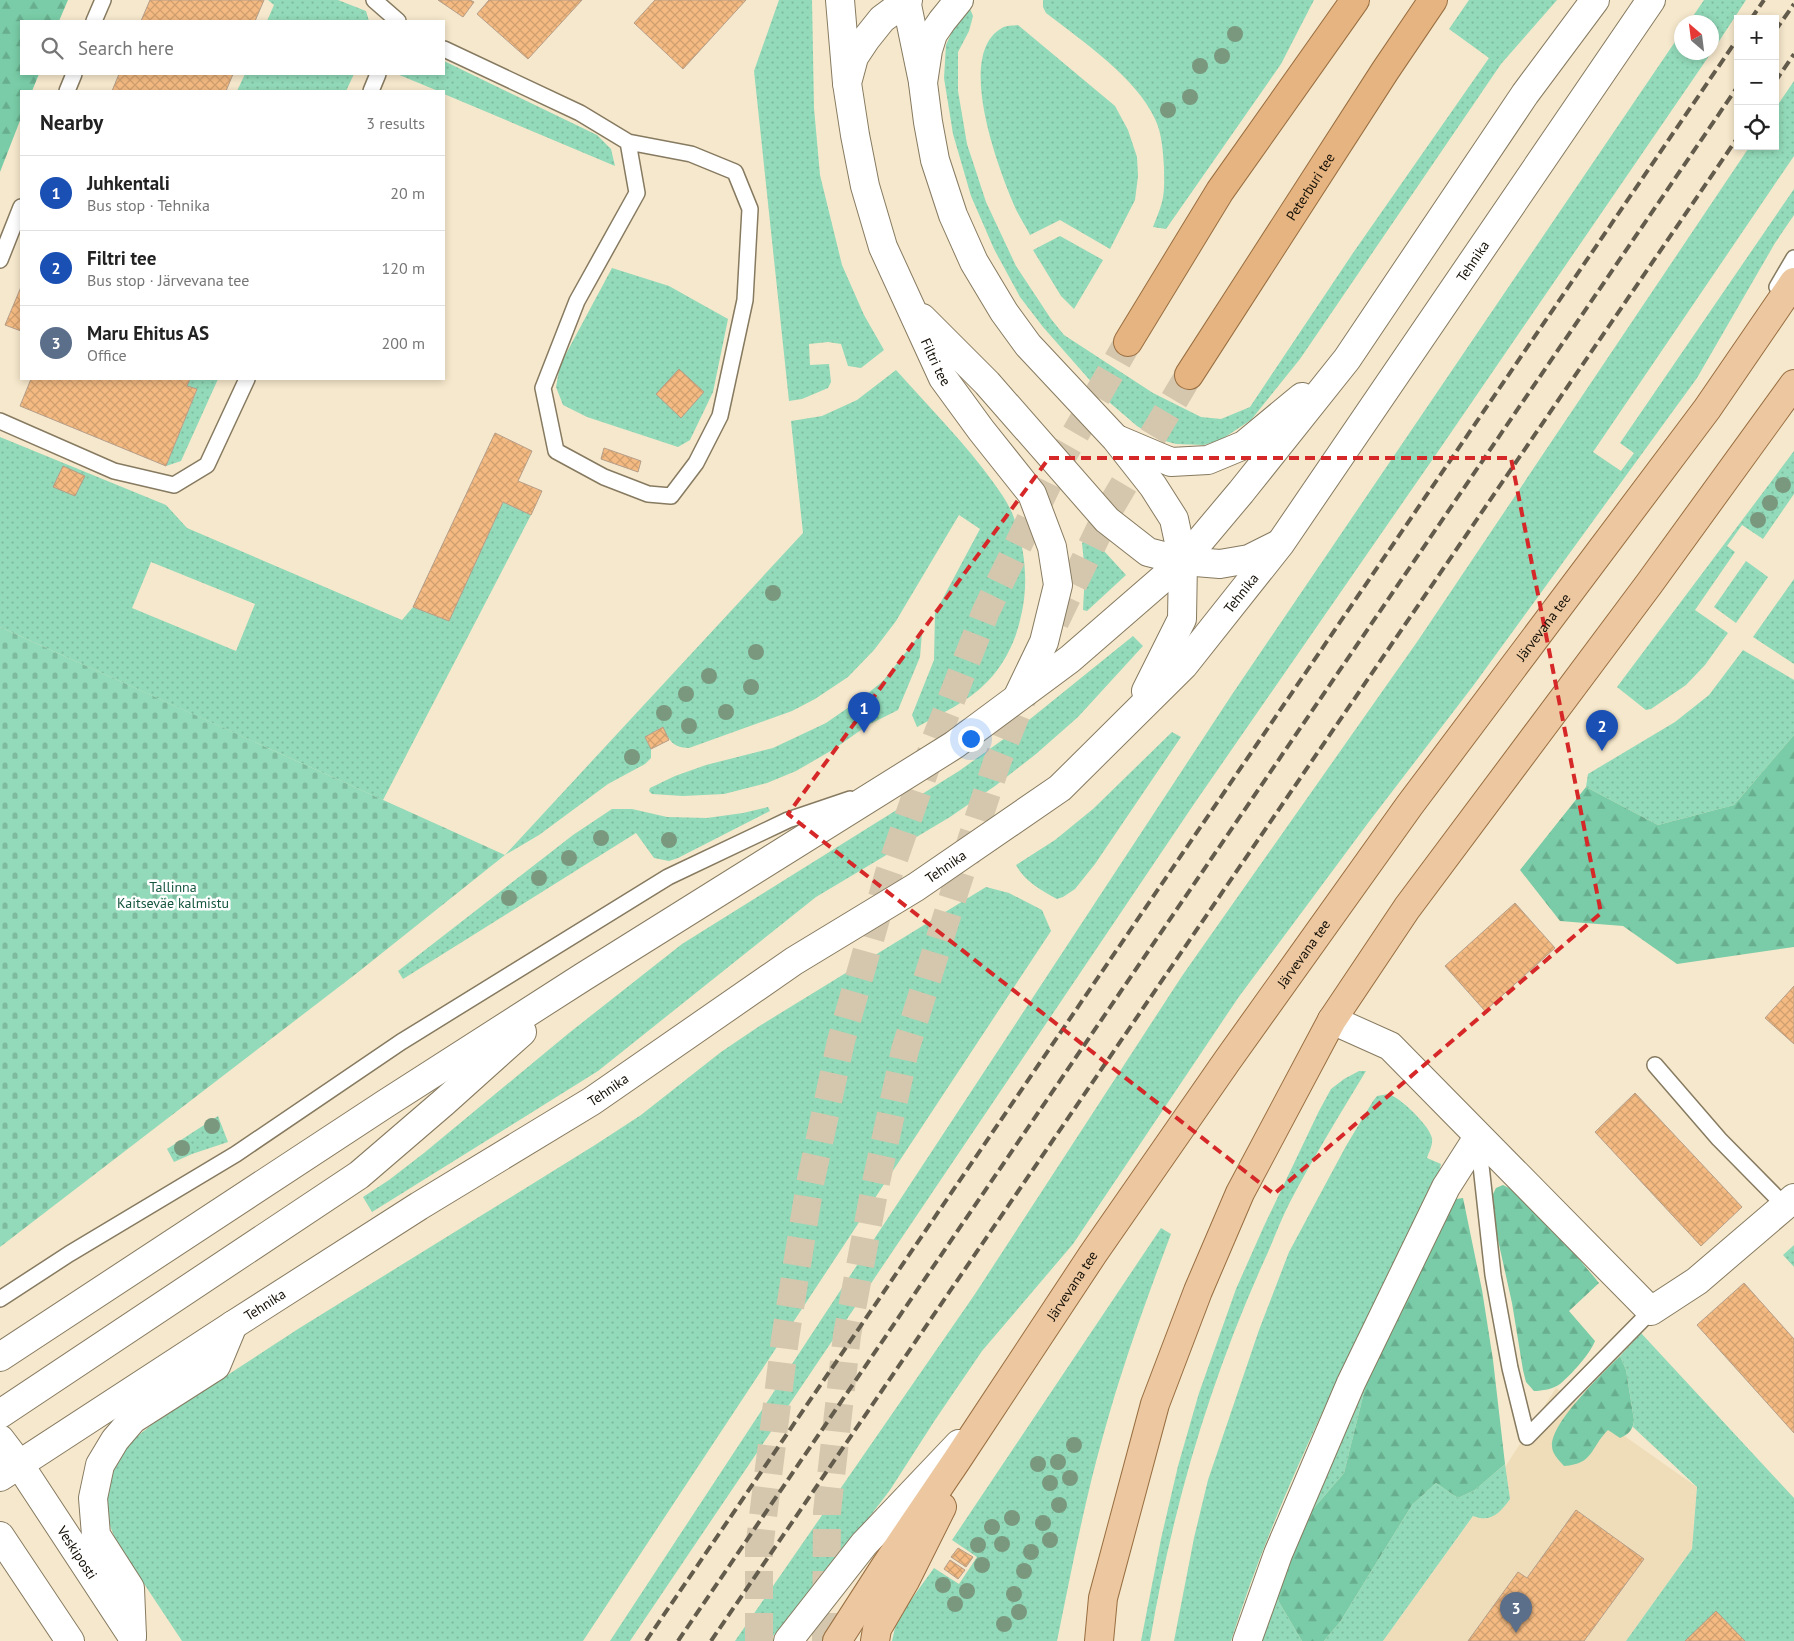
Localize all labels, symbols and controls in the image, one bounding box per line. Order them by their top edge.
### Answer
north arrow [1674,15,1719,60]
map controls [1734,15,1779,150]
button: + [1734,15,1779,60]
search box [20,20,445,75]
icon: search [38,34,66,62]
text: Search here [78,36,174,60]
button: − [1734,60,1779,105]
button: locate [1734,105,1779,150]
text: Nearby [40,109,103,136]
text: 3 results [366,113,425,133]
street label: Peterburi tee [1282,149,1339,224]
text: Juhkentali [87,171,170,195]
text: 1 [51,183,61,203]
text: 20 m [390,183,425,203]
text: Bus stop · Tehnika [87,195,210,215]
street label: Tehnika [1452,237,1493,285]
text: Filtri tee [87,246,156,270]
text: 2 [51,258,61,278]
text: 120 m [382,258,425,278]
text: Bus stop · Järvevana tee [87,270,249,290]
text: Maru Ehitus AS [87,321,209,345]
text: 3 [51,333,61,353]
text: 200 m [382,333,425,353]
street label: Filtri tee [917,335,955,390]
text: Office [87,345,127,365]
street label: Tehnika [1220,570,1262,617]
street label: Järvevana tee [1512,590,1575,665]
pin: 1 [848,692,880,733]
pin: 2 [1586,710,1618,751]
your location [958,726,984,752]
street label: Tehnika [922,846,970,887]
park label: Tallinna Kaitseväe kalmistu [117,878,229,912]
street label: Järvevana tee [1273,916,1334,992]
street label: Tehnika [584,1069,632,1110]
street label: Järvevana tee [1042,1247,1102,1325]
street label: Tehnika [241,1285,289,1325]
street label: Veskiposti [53,1522,101,1583]
pin: 3 [1500,1592,1532,1633]

